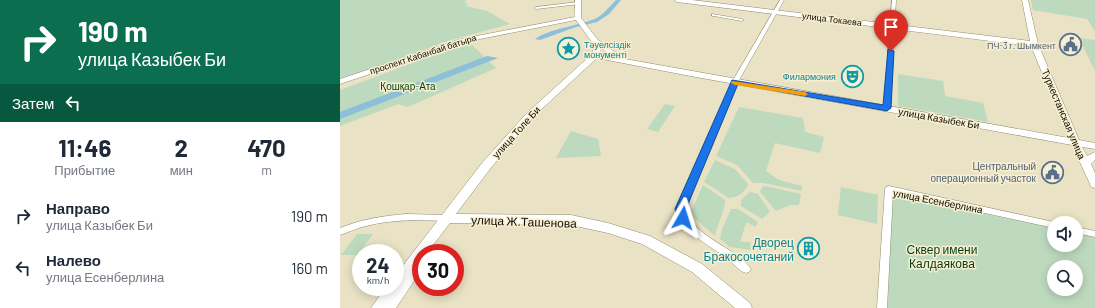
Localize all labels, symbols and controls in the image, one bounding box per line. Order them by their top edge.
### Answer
street label: улица Токаева [801,10,863,28]
pin [874,10,908,51]
text: 190 m [78,14,148,48]
icon: right [12,16,64,68]
icon: arrive [880,16,902,38]
street label: проспект Кабанбай батыра [368,32,478,76]
public building icon: ПЧ-3 г. Шымкент [1058,32,1084,58]
place icon: Тәуелсіздік монументі [556,36,582,62]
place label: Тәуелсіздік монументі [584,39,631,60]
place label: ПЧ-3 г. Шымкент [987,40,1056,51]
text: улица Казыбек Би [78,48,226,70]
theatre icon: Филармония [839,63,865,89]
street label: Туркестанская улица [1040,67,1089,161]
place label: Филармония [783,71,836,82]
park label: Қошқар-Ата [380,80,436,92]
icon: left [62,92,84,114]
text: Затем [12,94,54,112]
street label: улица Толе Би [490,104,542,160]
street label: улица Казыбек Би [897,105,981,131]
text: 11:46 [58,133,111,162]
text: 2 [175,133,188,162]
text: 470 [247,133,286,162]
public building icon: Центральный операционный участок [1039,159,1065,185]
place label: Центральный операционный участок [930,160,1037,184]
text: Прибытие [54,162,115,178]
text: мин [170,162,193,178]
text: m [261,162,272,178]
street label: улица Есенберлина [892,186,984,216]
position arrow [662,197,704,239]
text: Направо [46,199,110,217]
icon: right [12,205,34,227]
text: 190 m [291,207,328,225]
street label: улица Ж.Ташенова [471,212,577,231]
map controls [1047,216,1083,296]
button: sound [1047,216,1083,252]
text: улица Казыбек Би [46,217,153,233]
place label: Дворец Бракосочетаний [704,235,794,264]
building icon: Дворец Бракосочетаний [796,236,822,262]
park label: Сквер имени Калдаякова [907,242,977,271]
speed limit sign: 30 [412,244,464,296]
text: Налево [46,251,101,269]
text: 24 [366,253,390,277]
icon: left [12,257,34,279]
text: 160 m [291,259,328,277]
button: search [1047,260,1083,296]
text: улица Есенберлина [46,269,164,285]
text: km/h [367,274,389,286]

